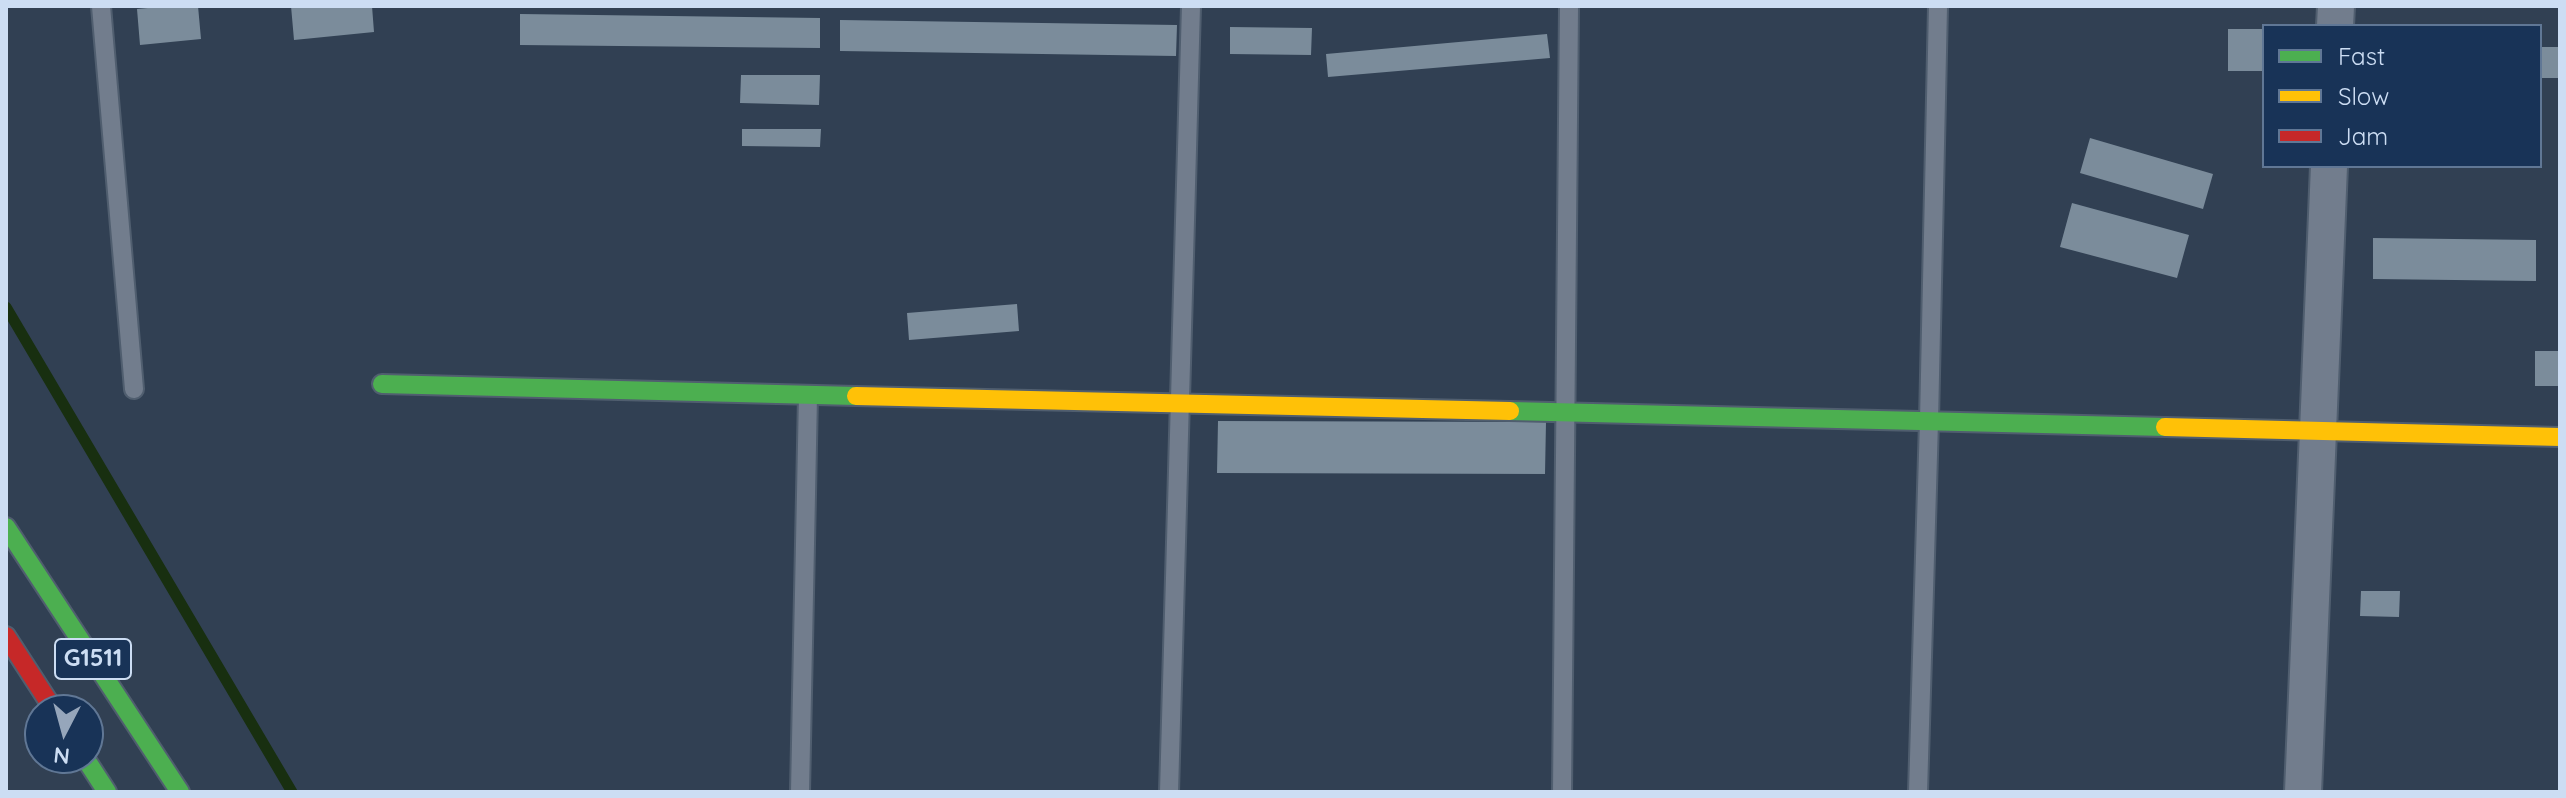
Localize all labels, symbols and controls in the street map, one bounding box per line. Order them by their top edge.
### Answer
legend [2262,24,2542,168]
text: Fast [2338,41,2385,71]
text: Slow [2338,81,2389,111]
text: Jam [2338,121,2388,151]
road number: G1511 [55,639,131,679]
north arrow [24,694,104,774]
text: N [52,741,71,771]

